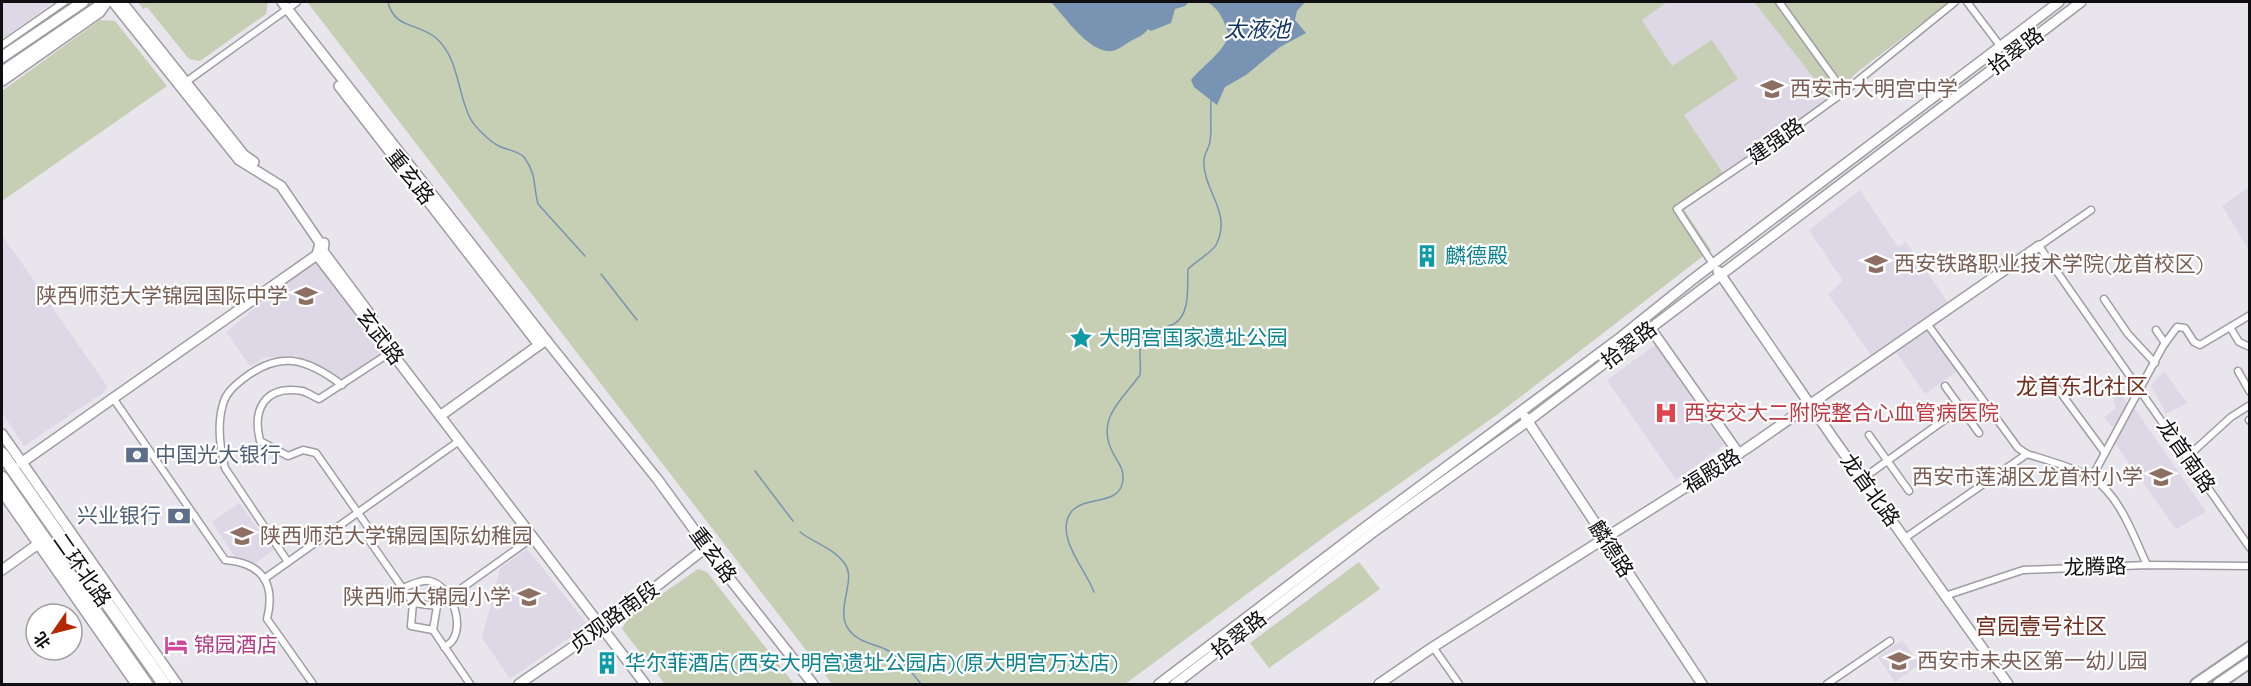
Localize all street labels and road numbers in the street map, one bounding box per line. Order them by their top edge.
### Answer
street label: 拾翠路 [1982,21,2048,80]
street label: 建强路 [1742,111,1809,169]
street label: 重玄路 [381,144,440,209]
street label: 玄武路 [351,303,410,369]
street label: 拾翠路 [1595,315,1661,374]
street label: 龙首南路 [2152,414,2222,497]
street label: 福殿路 [1678,442,1745,498]
street label: 龙首北路 [1836,448,1906,531]
street label: 麟德路 [1584,515,1640,582]
street label: 重玄路 [685,521,743,588]
street label: 二环北路 [48,528,118,611]
street label: 龙腾路 [2063,552,2127,580]
street label: 贞观路南段 [563,575,664,658]
street label: 拾翠路 [1206,605,1271,664]

